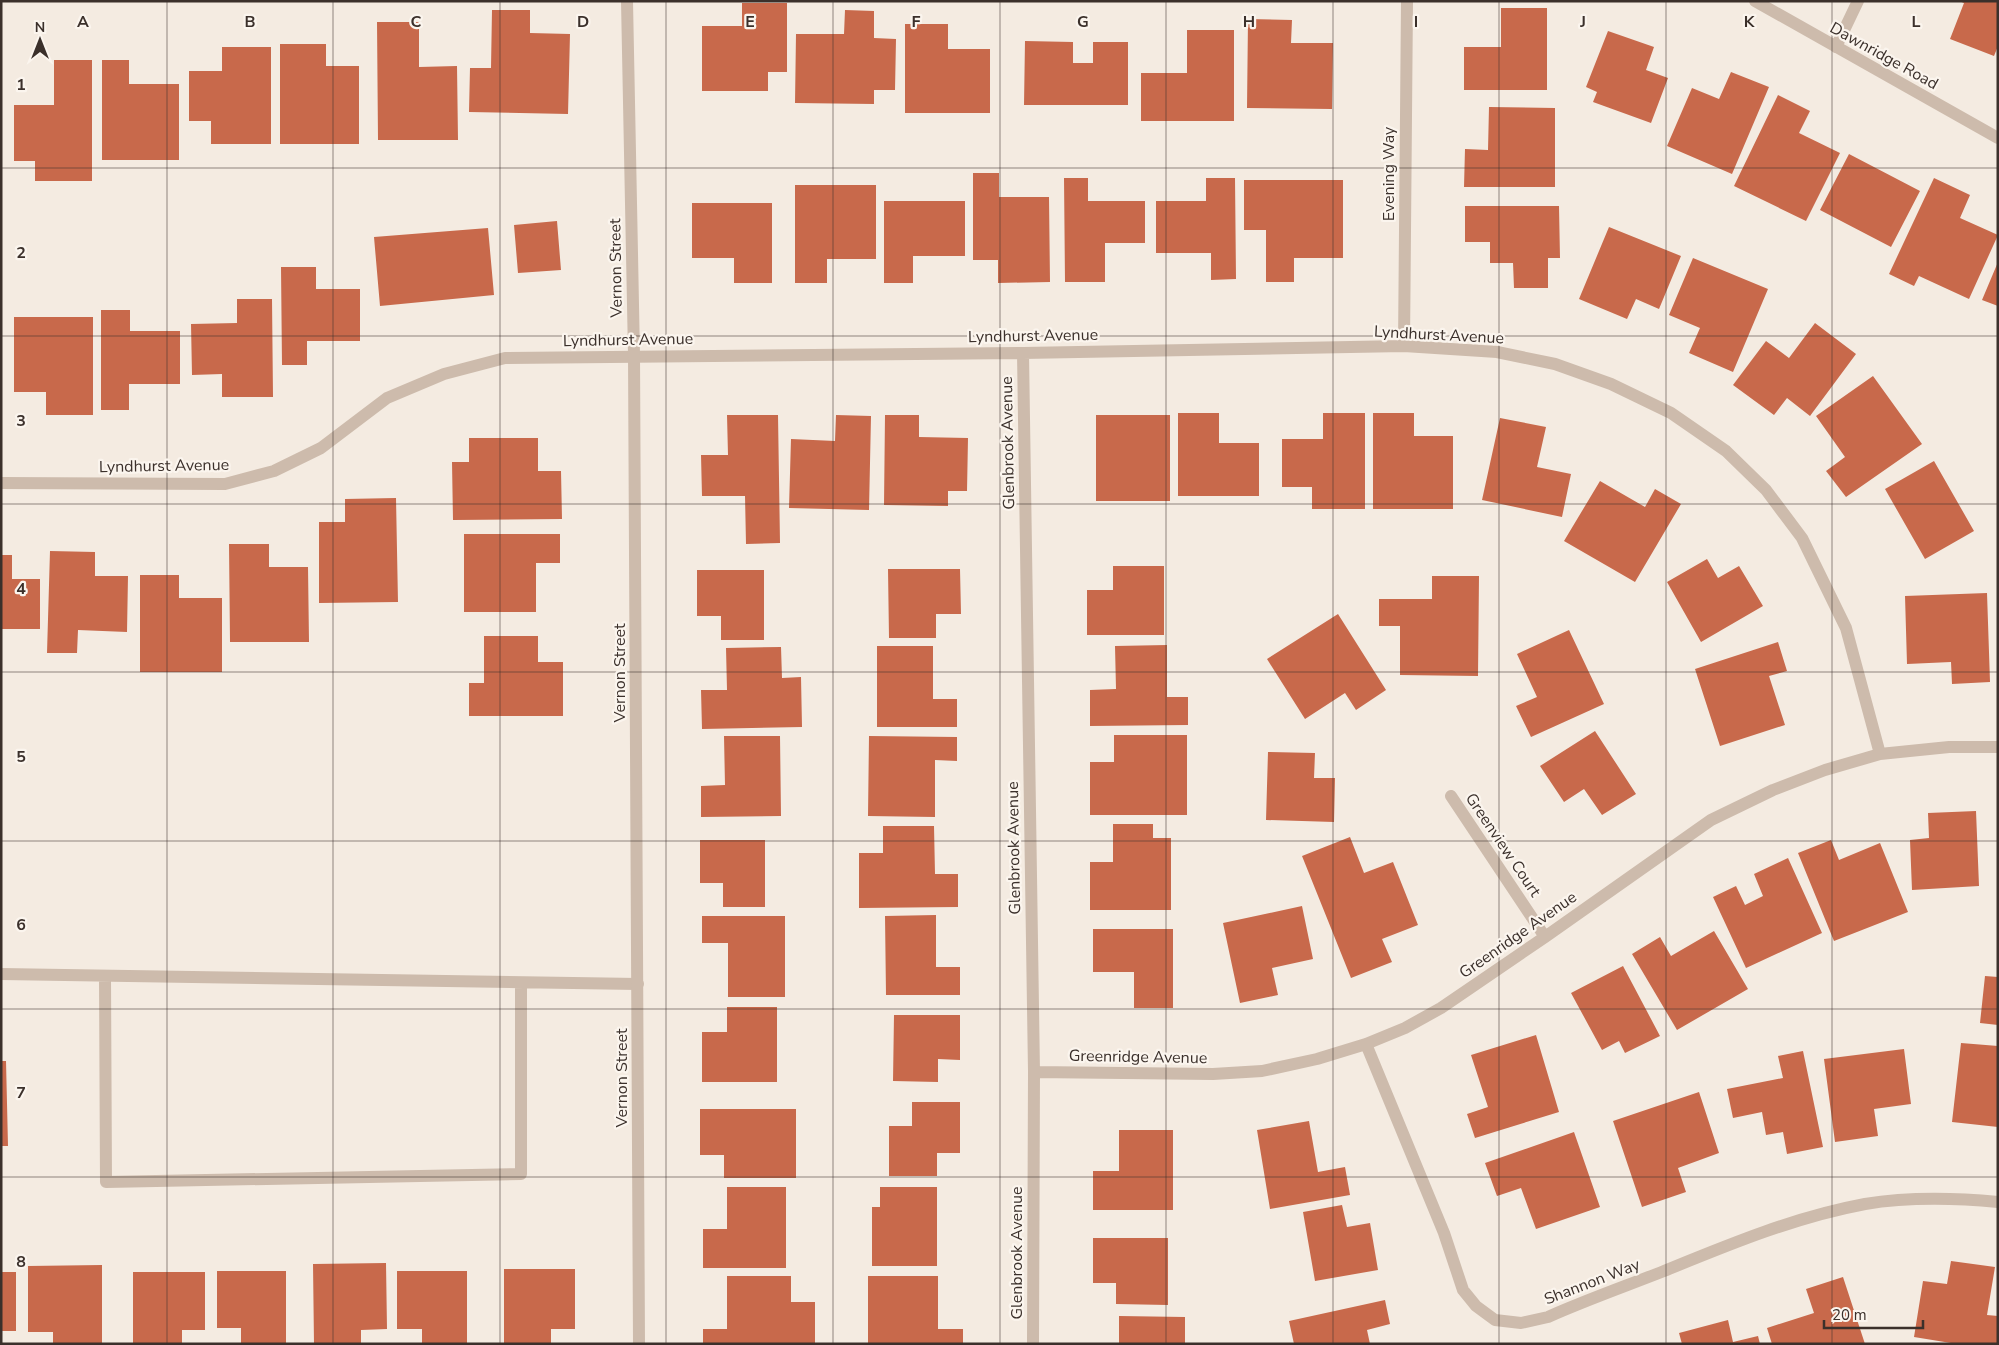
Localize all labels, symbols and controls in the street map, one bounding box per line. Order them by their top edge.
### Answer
text: A [77,11,89,33]
text: B [244,11,256,33]
text: C [411,11,422,33]
text: D [577,11,589,33]
text: E [745,11,755,33]
text: F [912,11,921,33]
text: G [1077,11,1089,33]
text: H [1243,11,1255,33]
text: I [1414,11,1418,33]
text: J [1579,11,1586,33]
text: K [1744,11,1756,33]
text: L [1912,11,1921,33]
north arrow [15,15,65,65]
street label: Dawnridge Road [1826,17,1942,95]
text: N [35,18,45,37]
text: 1 [16,74,26,96]
street label: Evening Way [1378,126,1400,221]
street label: Vernon Street [604,218,628,319]
text: 2 [16,242,26,264]
street label: Lyndhurst Avenue [1373,321,1505,349]
street label: Lyndhurst Avenue [968,324,1098,348]
street label: Lyndhurst Avenue [563,328,693,352]
street label: Glenbrook Avenue [996,376,1020,510]
text: 3 [16,410,26,432]
street label: Lyndhurst Avenue [99,454,229,478]
text: 4 [16,578,26,600]
street label: Vernon Street [609,623,631,724]
text: 5 [16,746,26,768]
street label: Glenbrook Avenue [1002,781,1026,915]
street label: Greenview Court [1460,789,1546,902]
street label: Greenridge Avenue [1455,886,1581,984]
text: 6 [16,914,26,936]
street label: Vernon Street [611,1028,633,1129]
street label: Greenridge Avenue [1069,1045,1207,1069]
text: 7 [16,1082,26,1104]
street label: Glenbrook Avenue [1006,1186,1028,1320]
text: 8 [16,1251,26,1273]
street label: Shannon Way [1541,1253,1644,1310]
scale bar [1824,1298,1923,1330]
text: 20 m [1832,1305,1867,1325]

